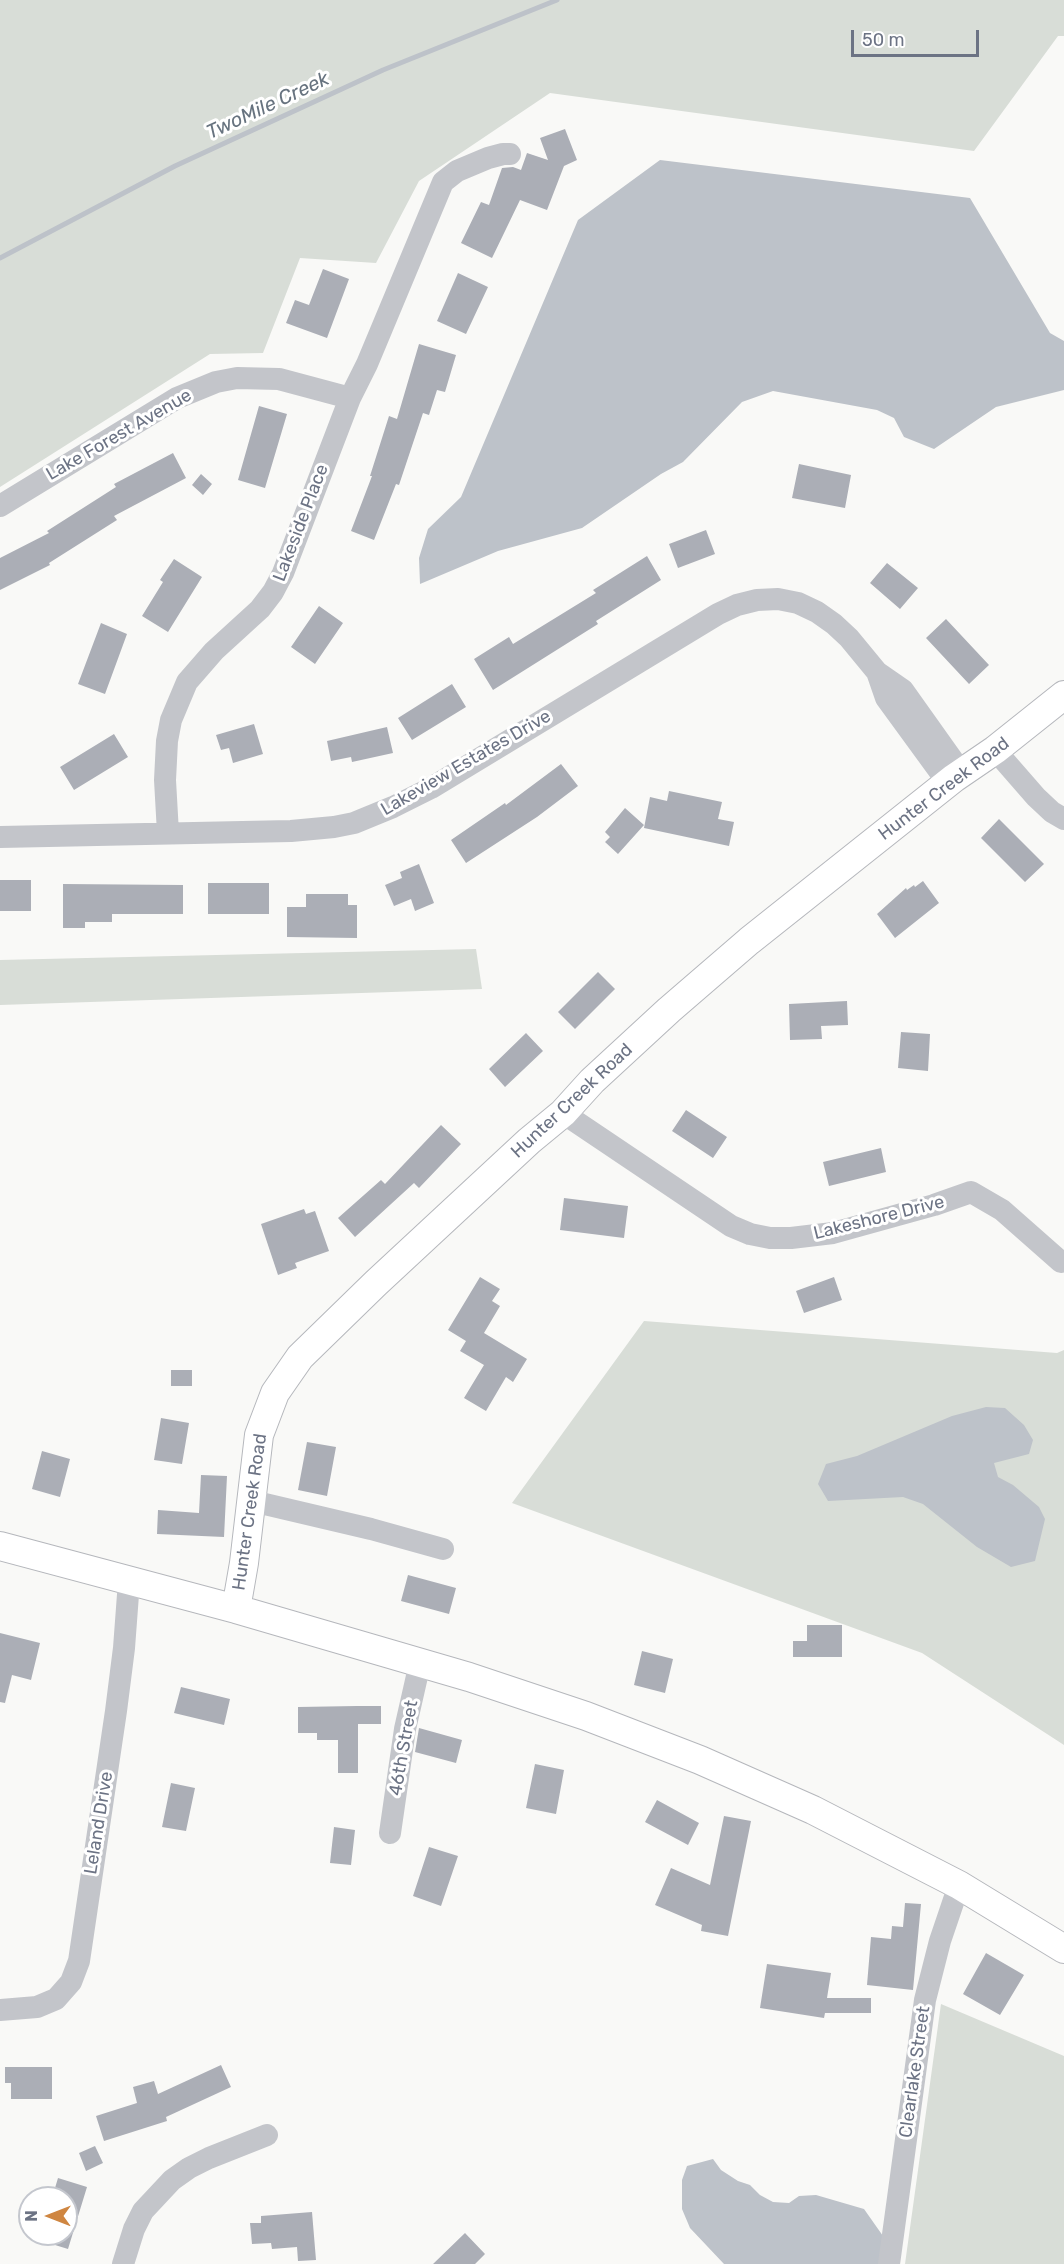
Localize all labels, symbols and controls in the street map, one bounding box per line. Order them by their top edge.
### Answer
scale bar [854,18,982,56]
text: 50 m [862,29,905,51]
water label: TwoMile Creek [203,67,333,145]
street label: Lake Forest Avenue [42,385,196,485]
street label: Lakeside Place [269,461,333,585]
street label: Lakeview Estates Drive [377,705,555,821]
street label: Hunter Creek Road [874,733,1014,845]
street label: Hunter Creek Road [507,1039,637,1163]
street label: Lakeshore Drive [811,1191,947,1245]
street label: Hunter Creek Road [228,1432,272,1592]
street label: 46th Street [385,1699,423,1797]
street label: Leland Drive [80,1770,118,1876]
street label: Clearlake Street [895,2005,935,2139]
north arrow [18,2186,78,2246]
text: N [22,2210,41,2222]

